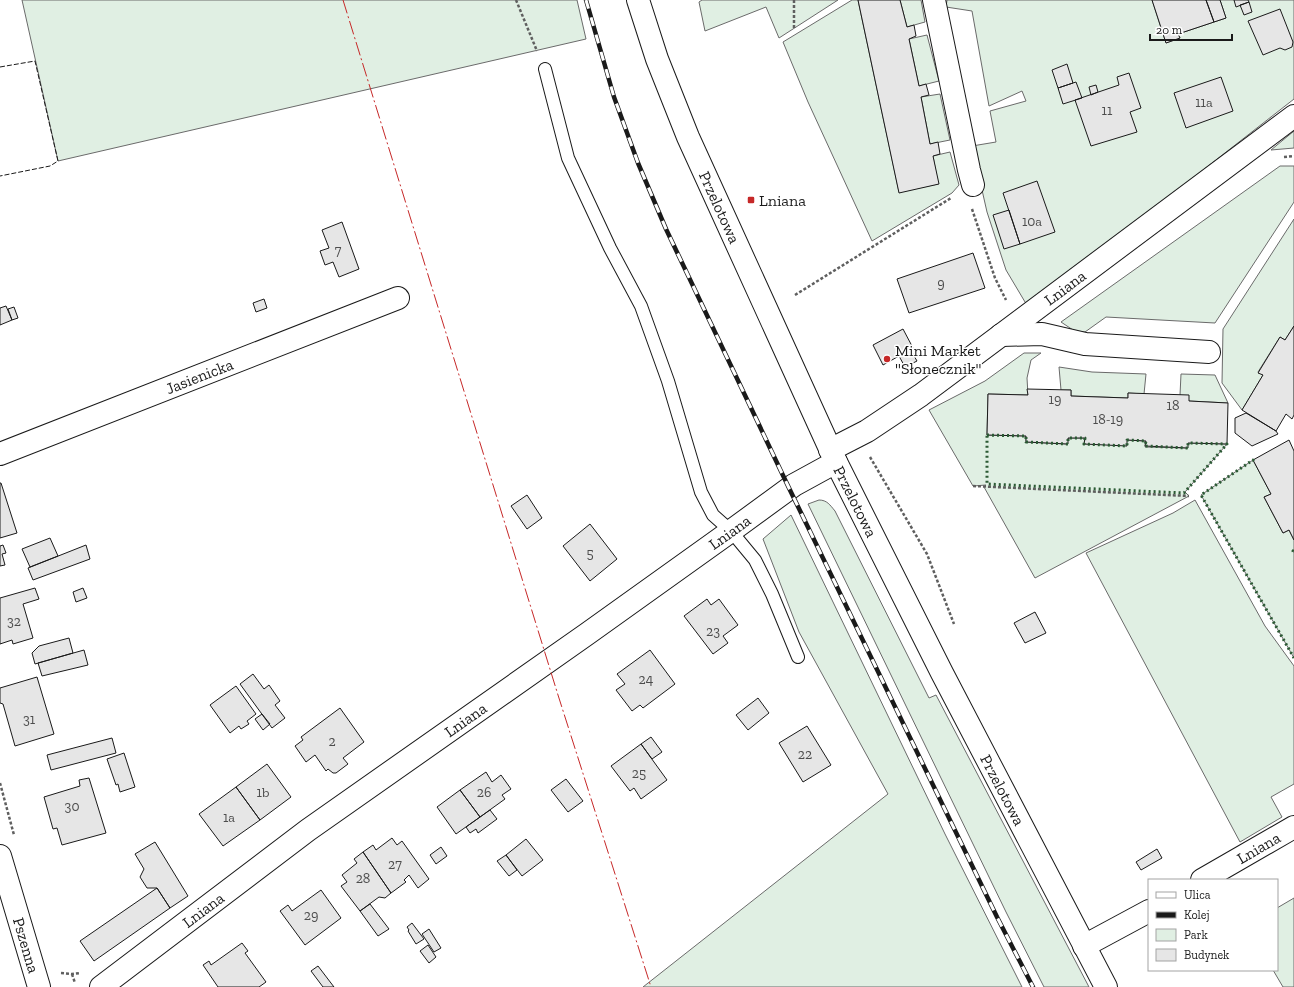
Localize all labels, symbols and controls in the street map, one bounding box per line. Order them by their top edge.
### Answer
scale bar [1150,16,1232,42]
text: 20 m [1156,23,1183,37]
house number: 11a [1195,94,1213,111]
house number: 11 [1102,102,1113,119]
street label: Przelotowa [695,168,745,247]
place label: Lniana [759,191,806,210]
marker: Lniana [746,195,756,205]
house number: 10a [1022,213,1042,230]
house number: 7 [335,242,342,259]
street label: Lniana [1040,266,1089,309]
house number: 9 [937,275,945,292]
place label: Mini Market "Słonecznik" [895,341,981,378]
street label: Jasienicka [163,354,236,398]
marker: Mini Market "Słonecznik" [882,354,892,364]
house number: 19 [1049,391,1061,408]
house number: 18 [1167,397,1179,414]
house number: 18-19 [1093,411,1123,428]
street label: Przelotowa [830,462,882,540]
street label: Lniana [705,510,754,553]
house number: 5 [586,545,594,562]
house number: 32 [7,613,21,630]
house number: 23 [706,623,720,640]
house number: 24 [639,671,654,688]
street label: Lniana [441,698,490,741]
house number: 31 [23,711,36,728]
house number: 2 [328,733,336,750]
house number: 22 [798,746,812,763]
street label: Przelotowa [977,751,1029,829]
house number: 25 [632,765,646,782]
house number: 1b [257,784,269,801]
house number: 26 [477,784,491,801]
house number: 30 [65,798,79,815]
house number: 1a [223,809,235,826]
street label: Lniana [1233,827,1284,868]
house number: 27 [388,856,402,873]
house number: 28 [356,870,370,887]
legend [1148,879,1278,971]
street label: Lniana [179,888,228,931]
text: Ulica [1184,888,1211,902]
house number: 29 [304,907,318,924]
text: Kolej [1184,908,1209,923]
street label: Pszenna [9,915,44,975]
text: Park [1184,928,1209,942]
text: Budynek [1184,948,1230,962]

